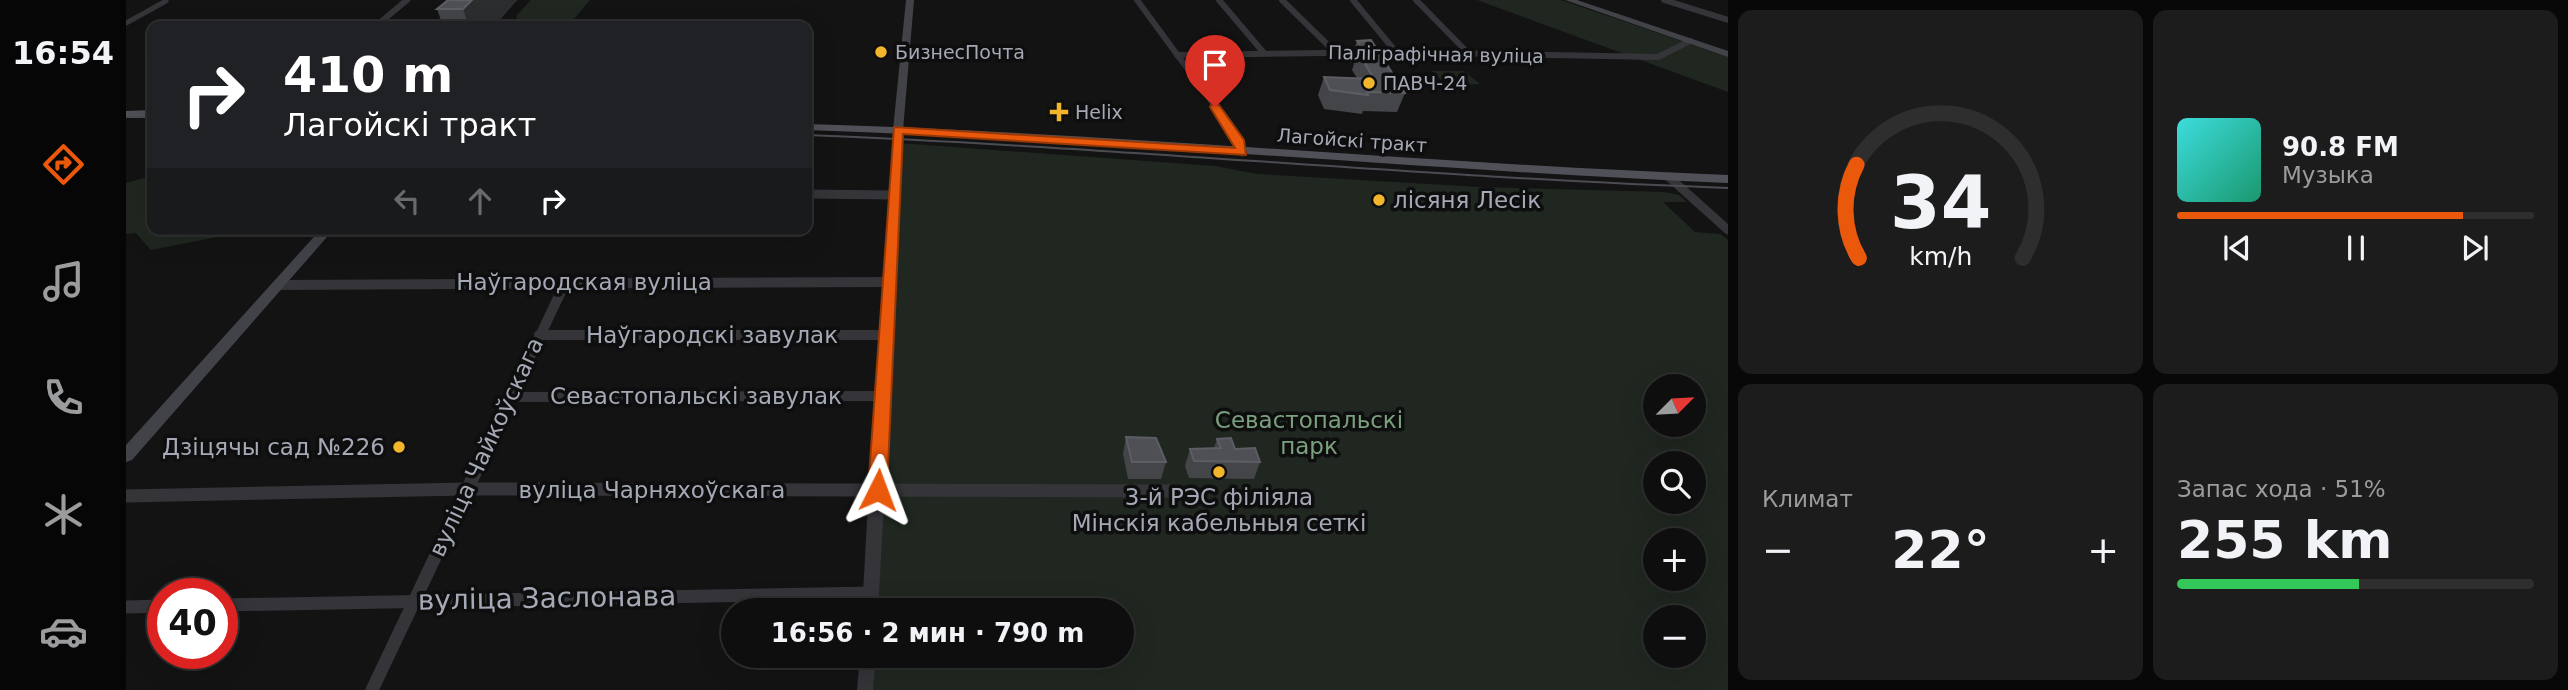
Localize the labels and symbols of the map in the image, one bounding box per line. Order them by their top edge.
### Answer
pin [1185,35,1245,107]
place label: БизнесПочта [895,41,1025,63]
street label: Паліграфічная вуліца [1328,41,1544,67]
marker: БизнесПочта [873,44,889,60]
place label: ПАВЧ-24 [1383,72,1467,94]
marker: ПАВЧ-24 [1361,75,1377,91]
place label: Helix [1075,101,1123,123]
marker: Helix [1049,102,1069,122]
street label: Лагойскі тракт [1276,124,1428,156]
place label: лісяня Лесік [1393,187,1541,213]
marker: лісяня Лесік [1371,192,1387,208]
street label: Наўгародская вуліца [456,269,712,295]
street label: Наўгародскі завулак [586,322,838,348]
street label: вуліца Чайкоўскага [424,333,548,561]
north arrow [1643,374,1706,438]
street label: Севастопальскі завулак [550,383,842,409]
park label: Севастопальскі парк [1215,407,1403,459]
place label: Дзіцячы сад №226 [162,434,385,460]
marker: Дзіцячы сад №226 [391,439,407,455]
position arrow [841,453,915,527]
marker: 3-й РЭС філіяла Мінскія кабельныя сеткі [1211,464,1227,480]
street label: вуліца Чарняхоўскага [519,477,785,503]
place label: 3-й РЭС філіяла Мінскія кабельныя сеткі [1072,484,1366,536]
speed limit sign: 40 [147,578,238,669]
street label: вуліца Заслонава [417,579,677,617]

